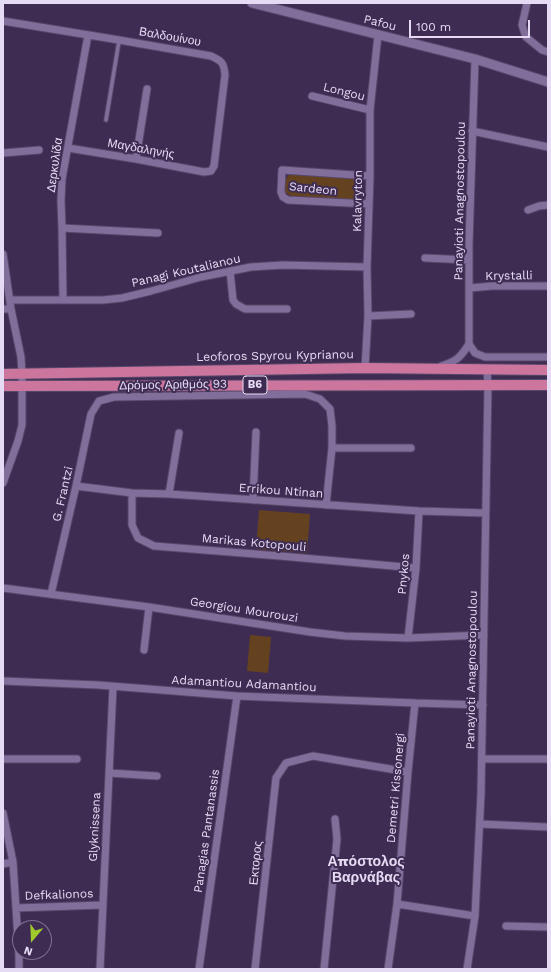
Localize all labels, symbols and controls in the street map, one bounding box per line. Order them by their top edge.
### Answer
street label: Pafou [362,12,398,34]
scale bar [411,12,532,38]
text: 100 m [416,20,451,34]
street label: Βαλδουίνου [138,24,202,50]
street label: Longou [322,80,366,104]
street label: Panayioti Anagnostopoulou [451,121,469,281]
street label: Μαγδαληνής [106,136,176,162]
street label: Δερκυλίδα [44,137,66,193]
street label: Kalavryton [350,170,366,232]
street label: Sardeon [288,179,338,199]
street label: Panagi Koutalianou [130,251,242,291]
street label: Krystalli [485,268,533,284]
street label: Leoforos Spyrou Kyprianou [196,347,354,365]
road number: B6 [243,376,267,394]
street label: Δρόμος Αριθμός 93 [119,377,227,393]
street label: G. Frantzi [50,465,76,523]
street label: Errikou Ntinan [238,481,324,501]
street label: Marikas Kotopouli [201,531,307,555]
street label: Pnykos [395,553,413,595]
street label: Panayioti Anagnostopoulou [463,590,481,750]
street label: Georgiou Mourouzi [189,594,299,626]
street label: Adamantiou Adamantiou [171,673,317,695]
street label: Demetri Kissonergi [384,732,408,844]
street label: Panagias Pantanassis [191,768,223,894]
street label: Glyknissena [86,792,104,862]
street label: Εκτορος [247,840,265,886]
district label: Απόστολος Βαρνάβας [327,854,405,886]
street label: Defkalionos [24,887,94,903]
north arrow [12,920,52,960]
text: N [22,943,34,958]

